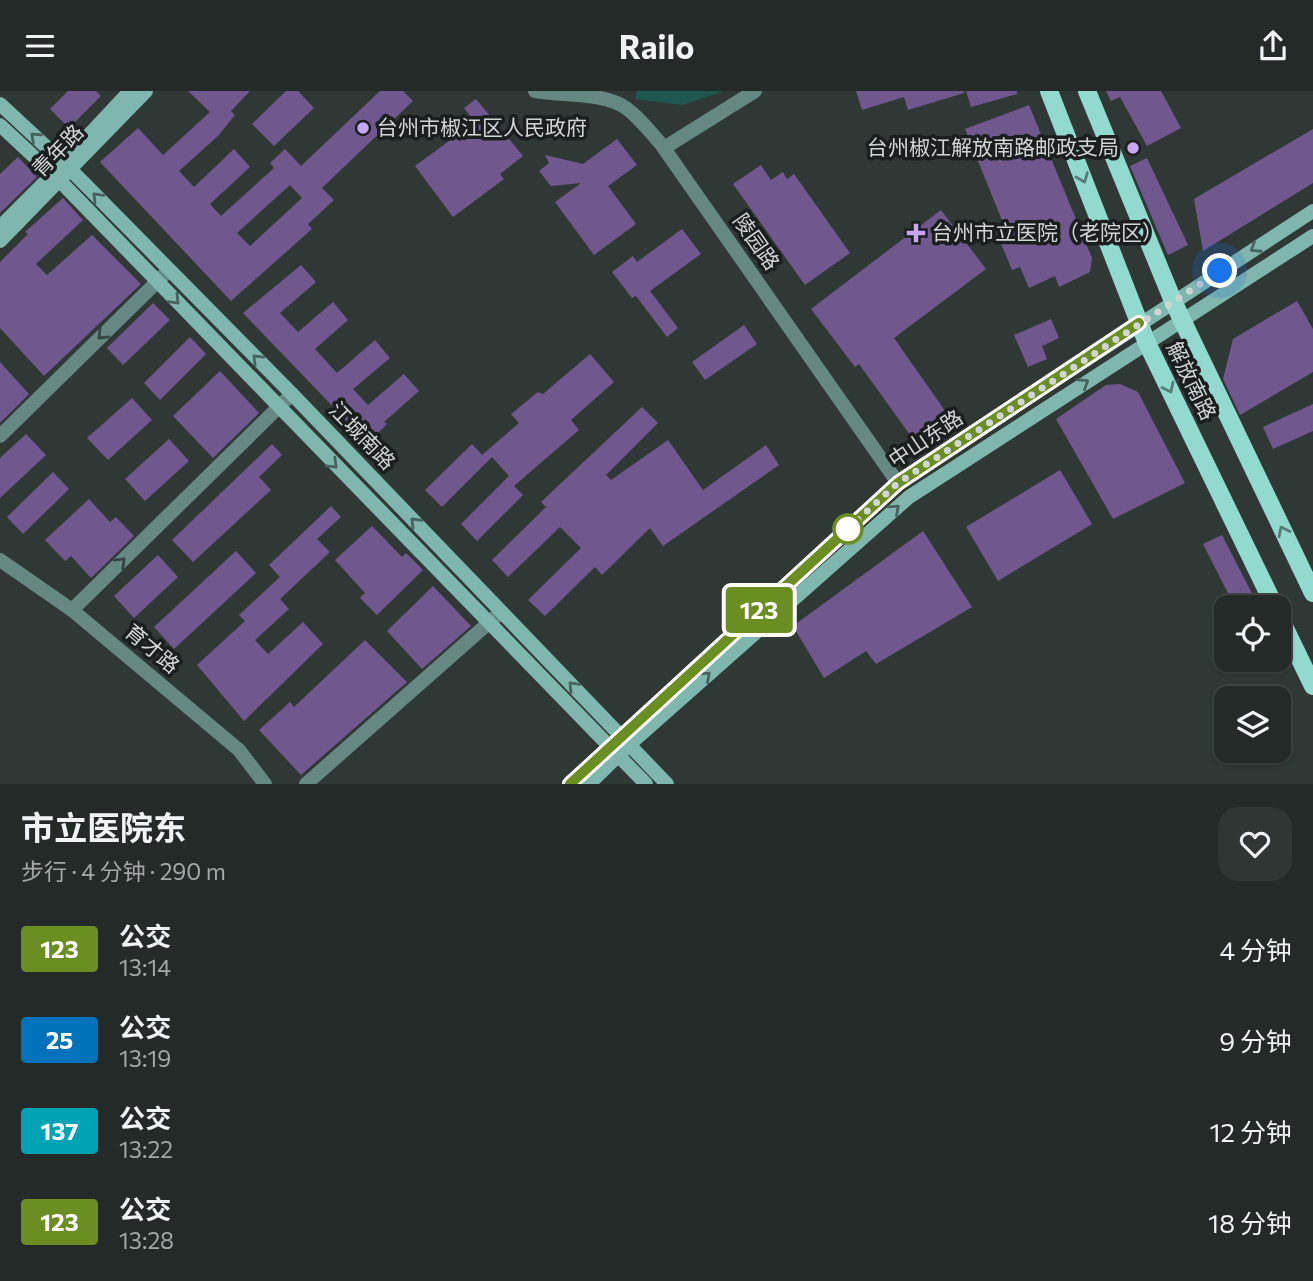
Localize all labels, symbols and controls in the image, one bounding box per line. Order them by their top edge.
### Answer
text: Railo [619,26,694,66]
icon: menu [21,27,59,65]
icon: share [1254,27,1292,65]
place label: 台州市椒江区人民政府 [377,114,587,139]
street label: 青年路 [26,119,88,181]
marker: 台州市椒江区人民政府 [355,120,371,136]
one-way arrow [30,132,43,145]
place label: 台州椒江解放南路邮政支局 [867,134,1119,159]
marker: 台州椒江解放南路邮政支局 [1125,140,1141,156]
one-way arrow [1074,171,1088,183]
one-way arrow [92,192,105,205]
street label: 陵园路 [729,208,786,274]
place label: 台州市立医院（老院区） [932,219,1163,244]
marker: 台州市立医院（老院区） [906,223,926,243]
one-way arrow [1250,240,1263,253]
your location [1202,253,1237,288]
one-way arrow [167,292,179,305]
one-way arrow [97,327,110,340]
street label: 解放南路 [1163,337,1222,424]
one-way arrow [252,354,265,367]
one-way arrow [1077,379,1090,392]
one-way arrow [1161,381,1175,393]
street label: 江城南路 [325,396,401,474]
street label: 中山东路 [883,404,967,472]
one-way arrow [324,456,337,469]
one-way arrow [887,505,900,517]
unlabelled marker [833,514,863,544]
one-way arrow [410,517,423,530]
one-way arrow [1278,526,1292,538]
one-way arrow [112,558,125,571]
line badge: 123 [719,587,799,633]
text: 123 [740,595,778,624]
map controls [1214,595,1291,763]
button: locate [1214,595,1291,672]
street label: 育才路 [121,618,185,678]
one-way arrow [698,672,711,684]
one-way arrow [569,681,582,694]
button: layers [1214,686,1291,763]
text: 市立医院东 [21,806,186,847]
button: heart [1218,807,1292,881]
text: 步行 · 4 分钟 · 290 m [21,857,226,885]
text: 公交 [119,920,171,951]
text: 123 [40,934,79,963]
text: 4 分钟 [1219,934,1292,965]
text: 13:14 [119,953,171,981]
text: 公交 [119,1011,171,1042]
text: 25 [46,1025,73,1054]
text: 9 分钟 [1219,1025,1292,1056]
text: 13:19 [119,1044,171,1072]
text: 公交 [119,1102,171,1133]
text: 137 [41,1116,78,1145]
text: 12 分钟 [1209,1116,1292,1147]
text: 13:22 [119,1135,173,1163]
text: 公交 [119,1193,171,1224]
text: 123 [40,1207,79,1236]
text: 18 分钟 [1208,1207,1292,1238]
text: 13:28 [119,1226,174,1254]

